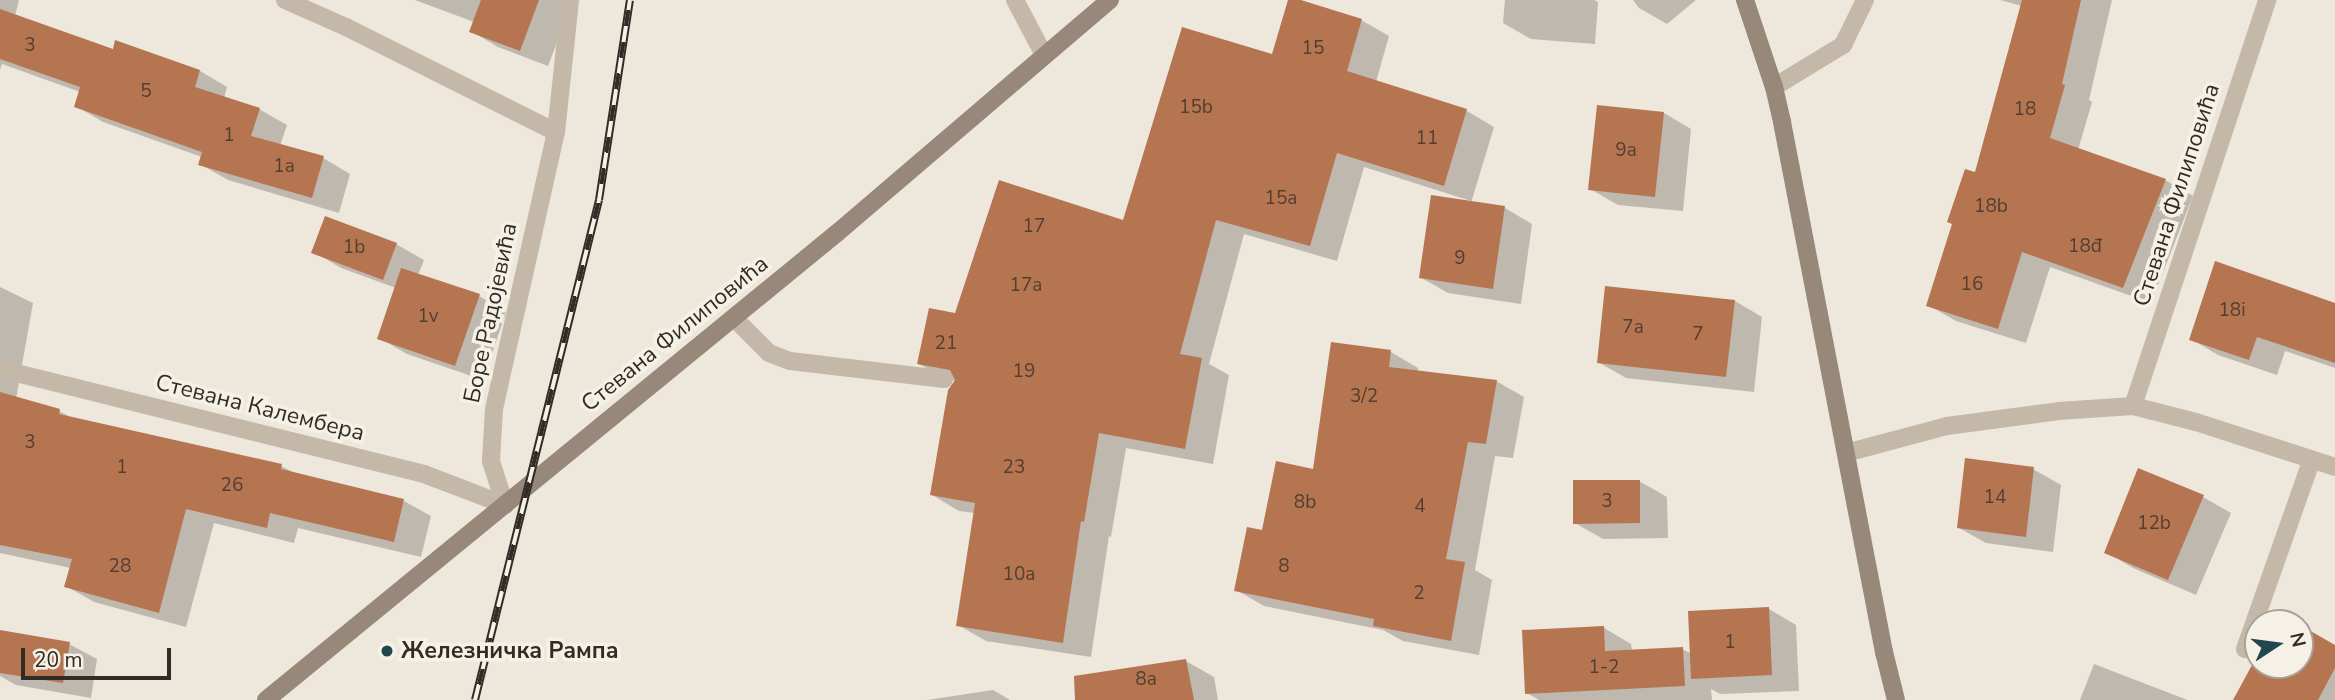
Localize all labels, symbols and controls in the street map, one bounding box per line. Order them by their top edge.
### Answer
house number: 3 [24,35,36,57]
house number: 15 [1302,38,1324,60]
street label: Стевана Филиповића [2128,80,2226,310]
house number: 5 [140,81,152,103]
house number: 15b [1179,97,1213,119]
house number: 18 [2014,99,2036,121]
house number: 1 [223,125,235,147]
house number: 11 [1416,128,1438,150]
house number: 9a [1615,140,1637,162]
house number: 1a [273,156,295,178]
house number: 15a [1265,188,1297,210]
house number: 18b [1974,196,2008,218]
house number: 17 [1023,216,1045,238]
street label: Боре Радојевића [458,220,524,406]
house number: 18đ [2068,236,2102,258]
house number: 1b [343,237,365,259]
house number: 9 [1454,248,1466,270]
street label: Стевана Филиповића [576,250,774,418]
house number: 16 [1961,274,1983,296]
house number: 17a [1010,275,1042,297]
house number: 18i [2218,300,2246,322]
house number: 1v [417,306,439,328]
house number: 7a [1622,317,1644,339]
house number: 7 [1692,324,1704,346]
house number: 21 [935,333,957,355]
house number: 19 [1013,361,1035,383]
street label: Стевана Калембера [153,369,367,447]
house number: 3/2 [1350,386,1378,408]
house number: 3 [24,432,36,454]
house number: 1 [116,457,128,479]
house number: 23 [1003,457,1025,479]
house number: 26 [221,475,243,497]
house number: 14 [1984,487,2006,509]
house number: 3 [1601,491,1613,513]
house number: 8b [1294,492,1316,514]
house number: 4 [1414,496,1426,518]
house number: 12b [2137,513,2171,535]
house number: 28 [109,556,131,578]
house number: 8 [1278,556,1290,578]
house number: 10a [1003,564,1035,586]
house number: 2 [1413,583,1425,605]
north arrow [2244,609,2314,679]
text: N [2283,630,2312,650]
house number: 1 [1724,632,1736,654]
scale bar [24,634,175,678]
place label: Железничка Рампа [401,637,619,665]
marker: Железничка Рампа [379,643,395,659]
text: 20 m [34,646,83,674]
house number: 1-2 [1589,657,1619,679]
house number: 8a [1135,669,1157,691]

